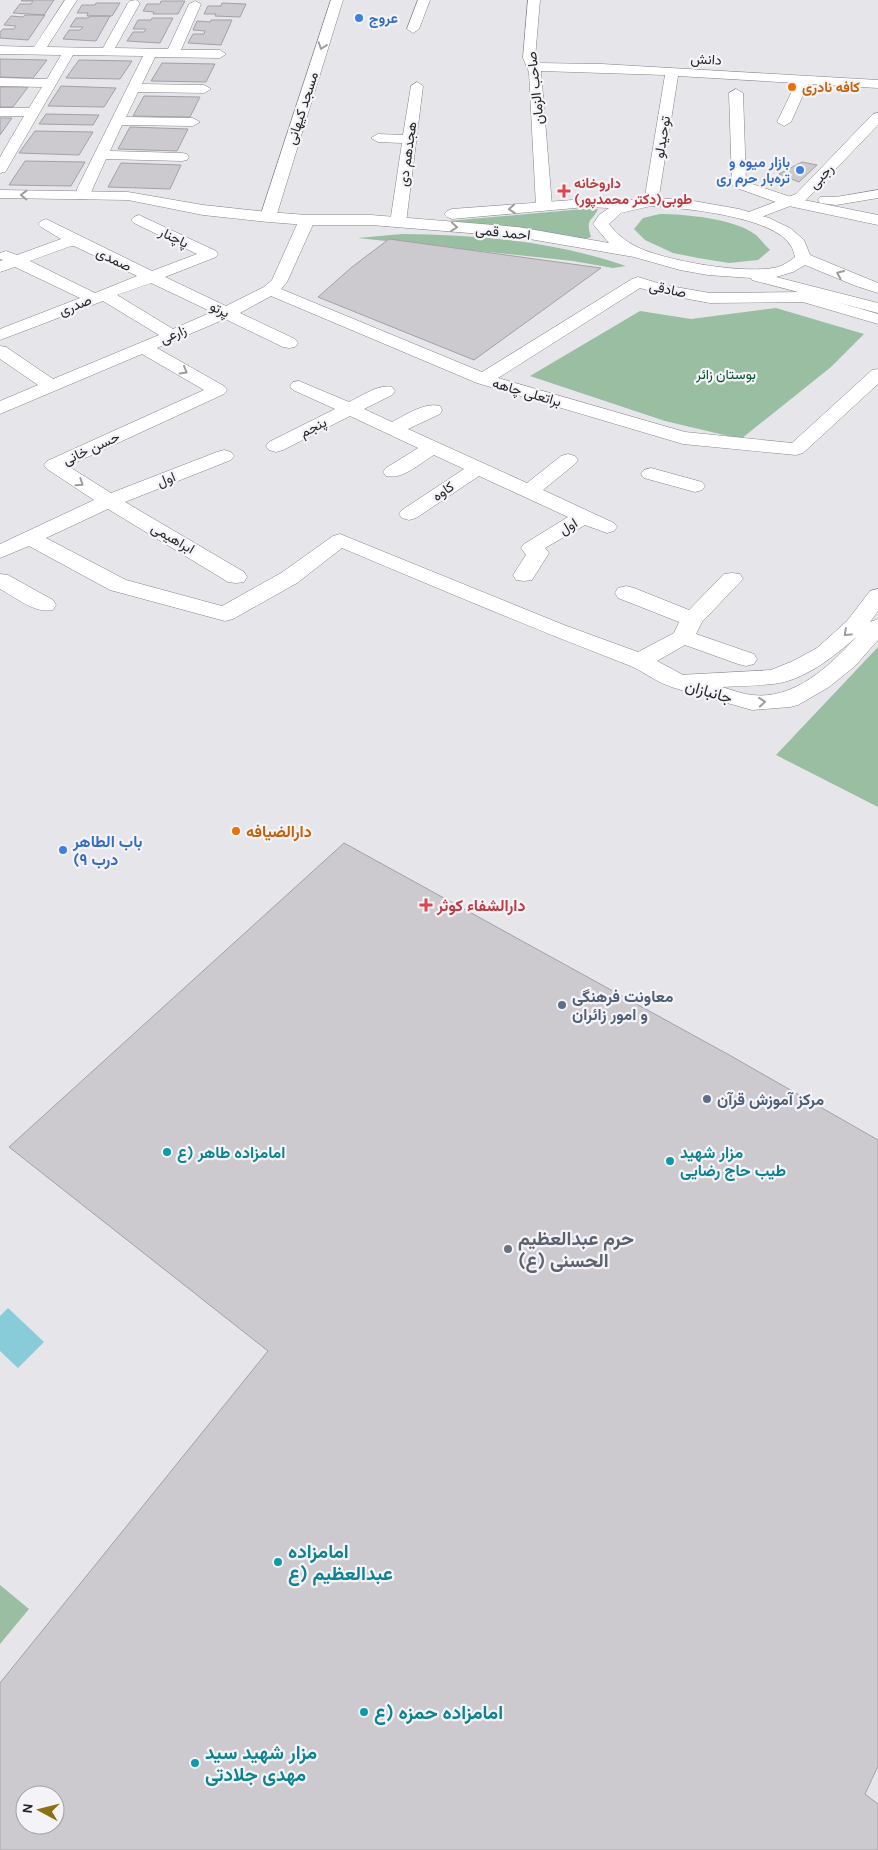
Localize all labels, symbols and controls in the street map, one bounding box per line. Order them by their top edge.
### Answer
place label: عروج [369,10,398,28]
marker: عروج [353,12,365,24]
one-way arrow [318,42,328,50]
street label: صاحب الزمان [523,50,548,125]
street label: دانش [690,50,722,69]
street label: مسجد کیهانی [283,70,322,147]
place label: کافه نادری [802,79,860,96]
marker: کافه نادری [786,81,798,93]
street label: توحیدلو [651,115,674,159]
street label: هجدهم دی [395,120,420,188]
place label: بازار میوه و تره‌بار حرم ری [716,154,791,187]
street label: رجبی [805,160,837,192]
marker: بازار میوه و تره‌بار حرم ری [794,164,806,176]
place label: داروخانه طوبی(دکتر محمدپور) [574,175,692,209]
marker: داروخانه طوبی(دکتر محمدپور) [558,185,570,197]
one-way arrow [20,189,28,200]
one-way arrow [508,203,516,214]
one-way arrow [451,221,459,232]
street label: احمد قمی [475,221,531,244]
street label: پاچنار [155,223,191,253]
street label: صمدی [93,244,134,275]
one-way arrow [836,269,845,280]
street label: صادقی [648,277,688,302]
street label: صدری [56,291,94,320]
street label: پرتو [207,297,233,322]
street label: زارعی [157,321,189,348]
one-way arrow [179,365,188,375]
park label: بوستان زائر [695,366,756,383]
street label: براتعلی چاهه [490,375,563,411]
street label: پنجم [297,414,330,442]
street label: حسن خانی [60,428,122,469]
street label: اول [154,468,178,492]
one-way arrow [75,476,84,486]
street label: کاوه [429,478,457,505]
street label: اول [556,514,581,539]
street label: ابراهیمی [148,519,197,558]
one-way arrow [843,628,852,637]
street label: جانبازان [683,676,735,708]
one-way arrow [758,697,766,708]
place label: دارالضیافه [246,822,312,842]
marker: دارالضیافه [230,825,242,837]
place label: باب الطاهر (درب ۹ [72,832,143,870]
marker: باب الطاهر (درب ۹ [57,844,69,856]
place label: دارالشفاء کوثر [436,896,526,916]
marker: دارالشفاء کوثر [419,898,433,912]
place label: معاونت فرهنگی و امور زائران [572,987,674,1025]
marker: معاونت فرهنگی و امور زائران [556,999,568,1011]
place label: مرکز آموزش قرآن [717,1090,824,1110]
marker: مرکز آموزش قرآن [701,1093,713,1105]
place label: امامزاده طاهر (ع [177,1143,285,1163]
place label: مزار شهید طیب حاج رضایی [680,1143,786,1181]
marker: امامزاده طاهر (ع [161,1146,173,1158]
marker: مزار شهید طیب حاج رضایی [664,1155,676,1167]
place label: حرم عبدالعظیم الحسنی (ع) [518,1228,634,1273]
marker: حرم عبدالعظیم الحسنی (ع) [502,1243,514,1255]
place label: امامزاده عبدالعظیم (ع [288,1541,393,1586]
marker: امامزاده عبدالعظیم (ع [272,1556,284,1568]
place label: امامزاده حمزه (ع [374,1702,503,1725]
marker: امامزاده حمزه (ع [358,1706,370,1718]
place label: مزار شهید سید مهدی جلادتی [205,1742,317,1786]
marker: مزار شهید سید مهدی جلادتی [189,1757,201,1769]
north arrow [15,1785,65,1835]
text: N [19,1802,37,1814]

